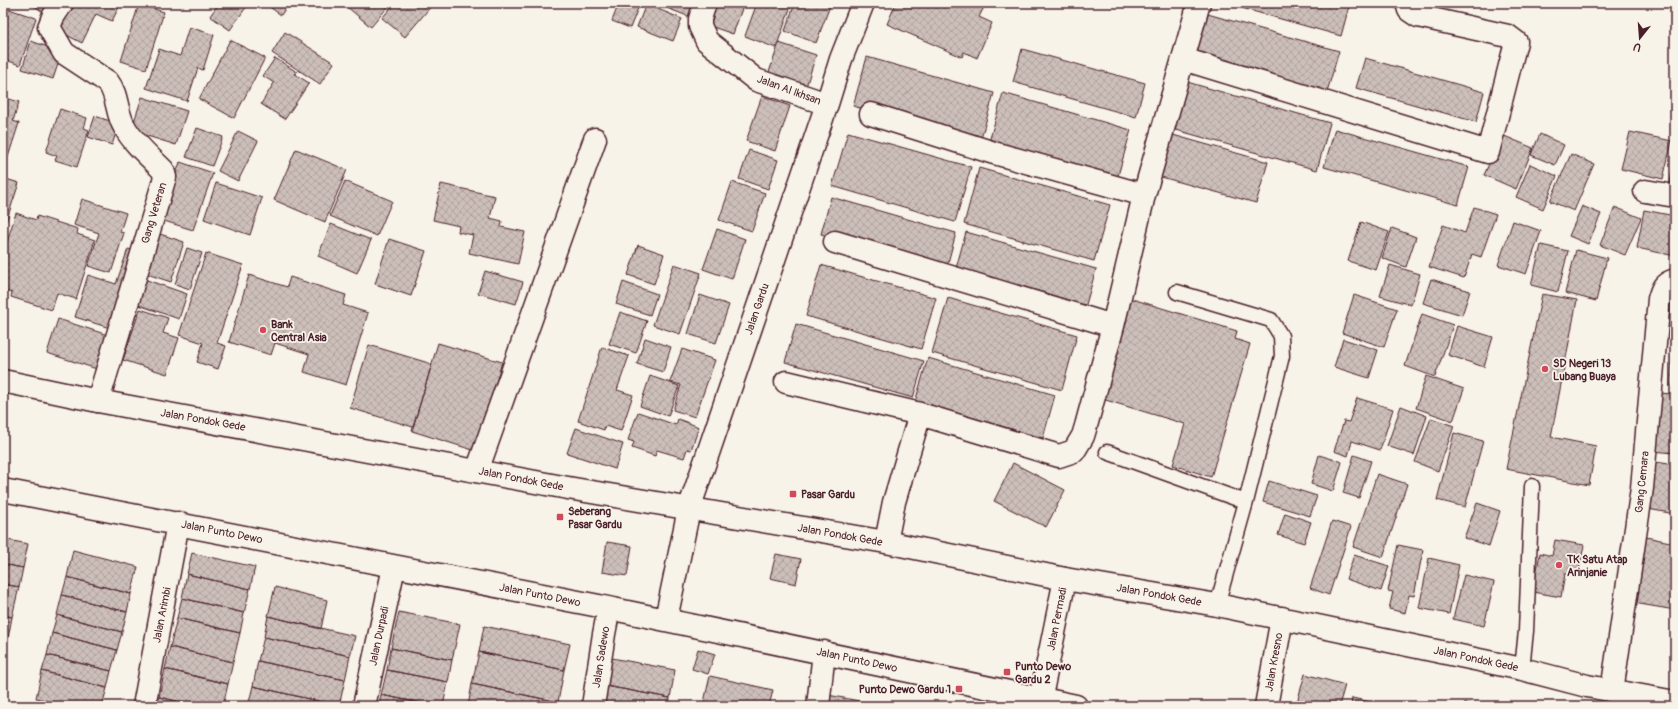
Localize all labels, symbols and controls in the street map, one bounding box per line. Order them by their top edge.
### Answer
north arrow [1620,18,1660,58]
text: U [1632,40,1643,54]
street label: Jalan Al Ikhsan [755,72,823,108]
street label: Gang Veteran [139,181,169,245]
street label: Jalan Gardu [742,282,772,336]
place label: Bank Central Asia [271,318,327,344]
marker: Bank Central Asia [258,325,268,335]
place label: SD Negeri 13 Lubang Buaya [1553,357,1616,383]
marker: SD Negeri 13 Lubang Buaya [1540,364,1550,374]
street label: Jalan Pondok Gede [159,406,247,434]
street label: Gang Cemara [1632,450,1652,514]
street label: Jalan Pondok Gede [477,464,565,494]
place label: Pasar Gardu [801,488,856,501]
marker: Pasar Gardu [788,489,798,499]
place label: Seberang Pasar Gardu [568,505,623,531]
marker: Seberang Pasar Gardu [555,512,565,522]
street label: Jalan Punto Dewo [180,518,264,546]
street label: Jalan Pondok Gede [796,521,884,549]
place label: TK Satu Atap Arinjanie [1566,553,1628,579]
marker: TK Satu Atap Arinjanie [1554,560,1564,570]
street label: Jalan Punto Dewo [498,581,582,609]
street label: Jalan Pondok Gede [1115,581,1203,609]
street label: Jalan Arimbi [150,586,174,644]
street label: Jalan Permadi [1045,586,1069,652]
street label: Jalan Durpadi [366,605,392,667]
street label: Jalan Sadewo [590,625,612,689]
street label: Jalan Kresno [1262,632,1286,692]
street label: Jalan Pondok Gede [1432,644,1520,674]
street label: Jalan Punto Dewo [815,645,899,675]
place label: Punto Dewo Gardu 2 [1015,660,1071,686]
marker: Punto Dewo Gardu 2 [1002,667,1012,677]
place label: Punto Dewo Gardu 1 [859,683,951,696]
marker: Punto Dewo Gardu 1 [954,684,964,694]

